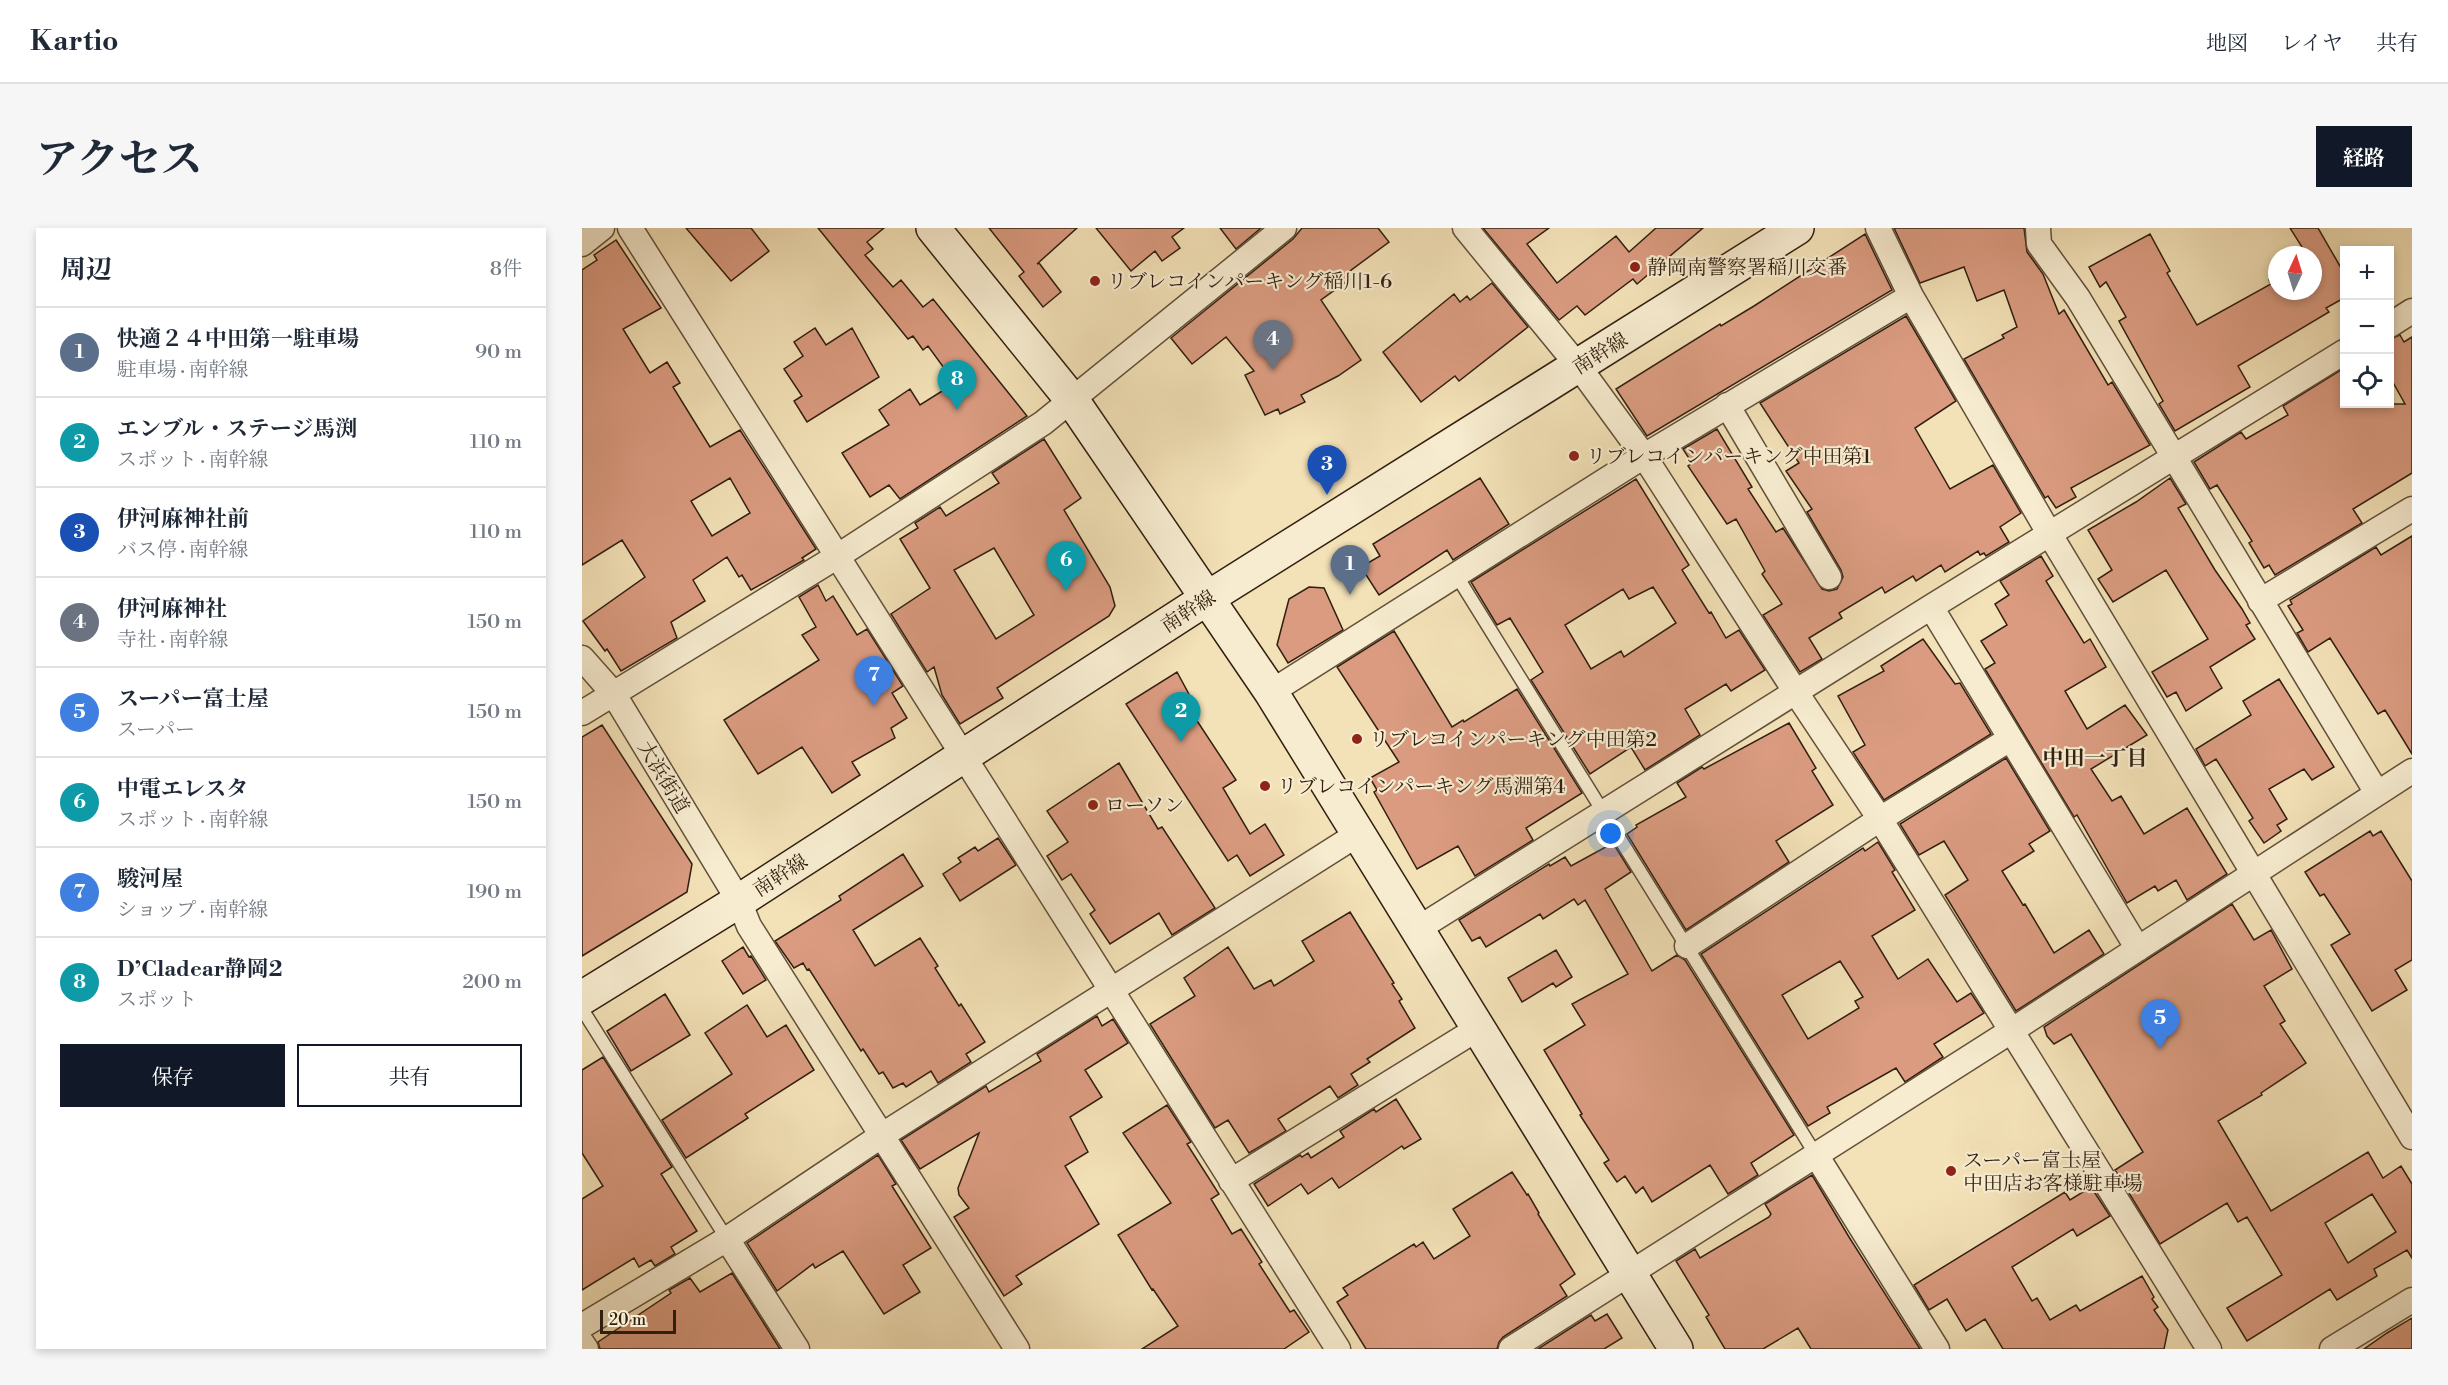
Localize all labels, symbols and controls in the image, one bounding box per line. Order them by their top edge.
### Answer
text: Kartio [30,24,119,59]
text: 地図 [2206,31,2248,57]
text: レイヤ [2281,31,2343,57]
text: 共有 [2376,31,2418,57]
button: 経路 [2316,126,2412,187]
text: アクセス [36,134,203,187]
north arrow [2268,246,2322,300]
map controls [2340,246,2394,408]
button: + [2340,246,2394,300]
text: 周辺 [60,254,112,286]
place label: 静岡南警察署稲川交番 [1647,256,1847,281]
text: 8件 [490,257,522,282]
marker: 静岡南警察署稲川交番 [1628,260,1642,274]
place label: リブレコインパーキング稲川1-6 [1107,270,1392,295]
marker: リブレコインパーキング稲川1-6 [1088,274,1102,288]
button: − [2340,300,2394,354]
pin: 4 [1254,320,1292,370]
text: 快適２４中田第一駐車場 [117,326,359,353]
street label: 南幹線 [1569,328,1633,381]
text: 1 [75,340,84,365]
text: 90 m [475,340,522,365]
button: locate [2340,354,2394,408]
text: 駐車場 · 南幹線 [117,358,249,383]
pin: 8 [938,360,976,410]
text: エンブル・ステージ馬渕 [117,416,357,443]
text: 2 [73,430,86,455]
text: 110 m [470,430,522,455]
place label: リブレコインパーキング中田第1 [1586,445,1872,470]
pin: 3 [1308,446,1346,495]
text: スポット · 南幹線 [117,448,269,473]
marker: リブレコインパーキング中田第1 [1567,449,1581,463]
text: 伊河麻神社前 [117,506,249,533]
text: 3 [73,520,86,545]
text: 110 m [470,520,522,545]
text: バス停 · 南幹線 [117,538,249,563]
pin: 6 [1046,542,1086,591]
pin: 1 [1330,546,1370,595]
street label: 南幹線 [1157,585,1221,639]
text: 伊河麻神社 [117,596,227,623]
text: 4 [73,610,86,635]
text: 150 m [467,610,522,635]
text: 寺社 · 南幹線 [117,628,229,653]
pin: 7 [854,656,894,706]
text: スーパー富士屋 [117,686,269,713]
pin: 2 [1162,692,1200,742]
text: 5 [73,700,86,725]
text: 150 m [467,700,522,725]
text: スーパー [117,718,195,743]
place label: リブレコインパーキング中田第2 [1369,728,1657,753]
marker: リブレコインパーキング中田第2 [1350,732,1364,746]
street label: 大浜街道 [631,737,694,818]
district label: 中田一丁目 [2043,746,2148,772]
place label: リブレコインパーキング馬淵第4 [1277,775,1566,800]
text: 中電エレスタ [117,776,248,803]
marker: リブレコインパーキング馬淵第4 [1258,779,1272,793]
text: 6 [73,790,86,815]
text: 150 m [467,790,522,815]
place label: ローソン [1105,794,1184,819]
marker: ローソン [1086,798,1100,812]
text: スポット · 南幹線 [117,808,269,833]
your location [1596,819,1625,848]
street label: 南幹線 [749,849,813,903]
text: 駿河屋 [117,866,183,893]
text: 7 [74,880,85,905]
text: 190 m [467,880,522,905]
text: ショップ · 南幹線 [117,898,268,923]
text: D’Cladear静岡2 [117,956,283,983]
text: 8 [73,970,86,995]
text: 200 m [462,970,522,995]
text: スポット [117,988,197,1013]
pin: 5 [2140,1000,2180,1049]
button: 保存 [60,1044,285,1107]
button: 共有 [297,1044,522,1107]
place label: スーパー富士屋 中田店お客様駐車場 [1963,1149,2143,1197]
marker: スーパー富士屋 中田店お客様駐車場 [1944,1164,1958,1178]
scale bar [600,1307,676,1334]
text: 20 m [609,1310,646,1330]

